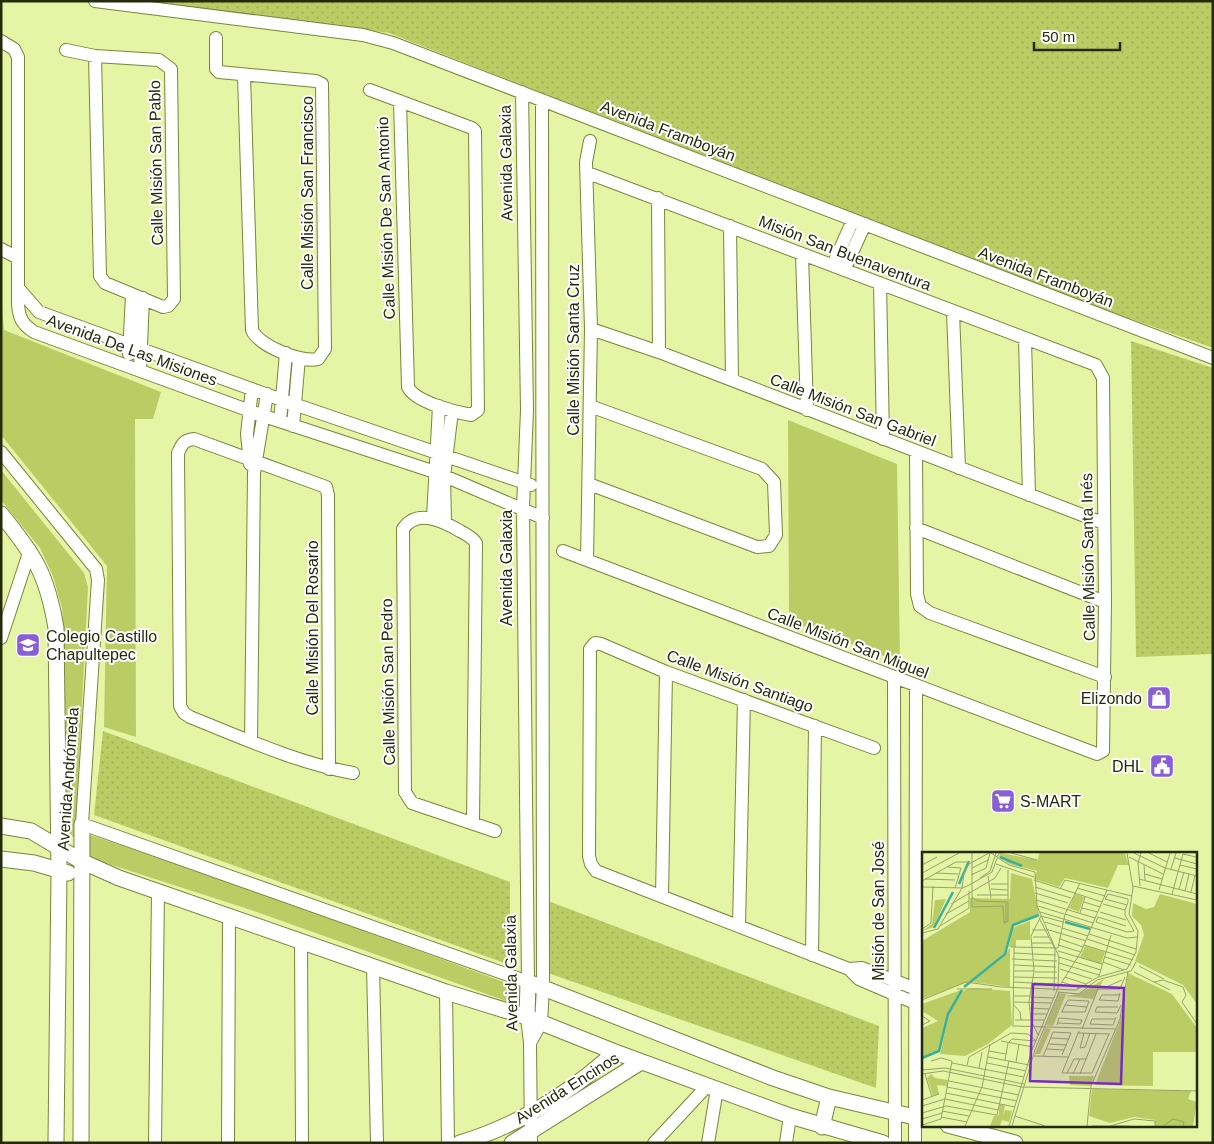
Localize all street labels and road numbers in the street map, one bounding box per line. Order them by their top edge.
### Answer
street label: Calle Misión San Pablo [146,80,166,246]
street label: Calle Misión San Francisco [299,96,316,290]
street label: Avenida Framboyán [598,97,738,165]
street label: Avenida Galaxia [496,105,516,221]
street label: Calle Misión De San Antonio [374,116,398,320]
street label: Misión San Buenaventura [756,212,934,294]
street label: Avenida Framboyán [976,243,1116,311]
street label: Calle Misión Santa Cruz [565,264,582,436]
street label: Avenida De Las Misiones [44,311,220,389]
street label: Calle Misión San Gabriel [768,371,938,449]
street label: Calle Misión Santa Inés [1078,473,1098,641]
street label: Avenida Galaxia [498,510,515,626]
street label: Calle Misión Del Rosario [304,540,321,716]
street label: Calle Misión San Pedro [378,598,398,766]
street label: Calle Misión San Miguel [765,604,931,682]
street label: Calle Misión Santiago [664,647,816,715]
street label: Avenida Andrómeda [55,707,82,851]
street label: Misión de San José [870,841,887,981]
street label: Avenida Galaxia [501,915,521,1031]
street label: Avenida Encinos [512,1049,622,1127]

